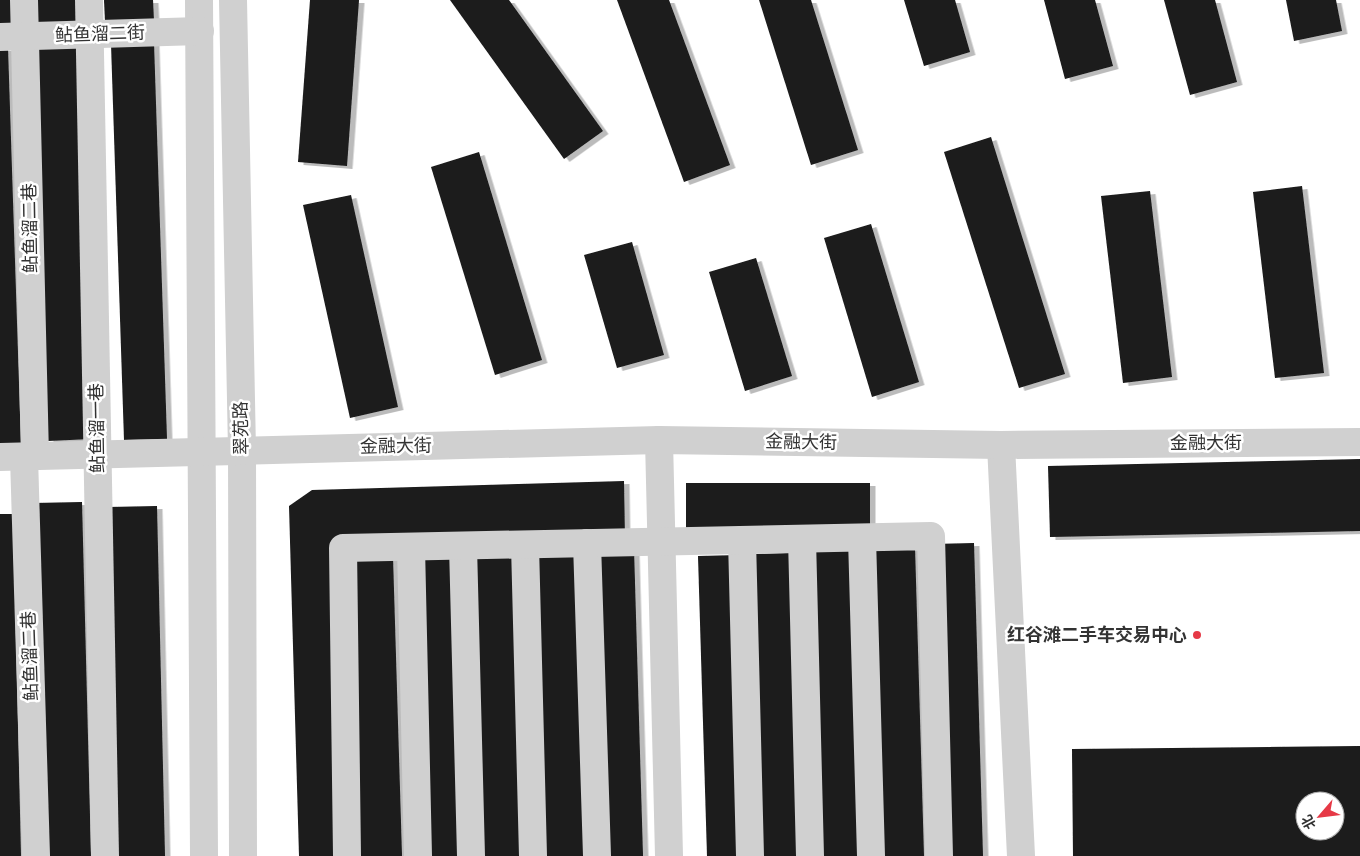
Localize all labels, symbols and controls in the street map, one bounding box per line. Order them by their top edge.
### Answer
street label: 鲇鱼溜二街 [55,19,145,49]
street label: 鲇鱼溜二巷 [16,183,44,273]
street label: 鲇鱼溜一巷 [83,383,111,473]
street label: 翠苑路 [228,401,254,455]
street label: 金融大街 [765,428,837,456]
street label: 金融大街 [1170,430,1242,456]
street label: 金融大街 [360,432,432,460]
street label: 鲇鱼溜二巷 [15,611,45,701]
place label: 红谷滩二手车交易中心 [1007,622,1187,648]
marker: 红谷滩二手车交易中心 [1191,629,1203,641]
north arrow [1295,791,1345,841]
text: 北 [1296,811,1321,833]

